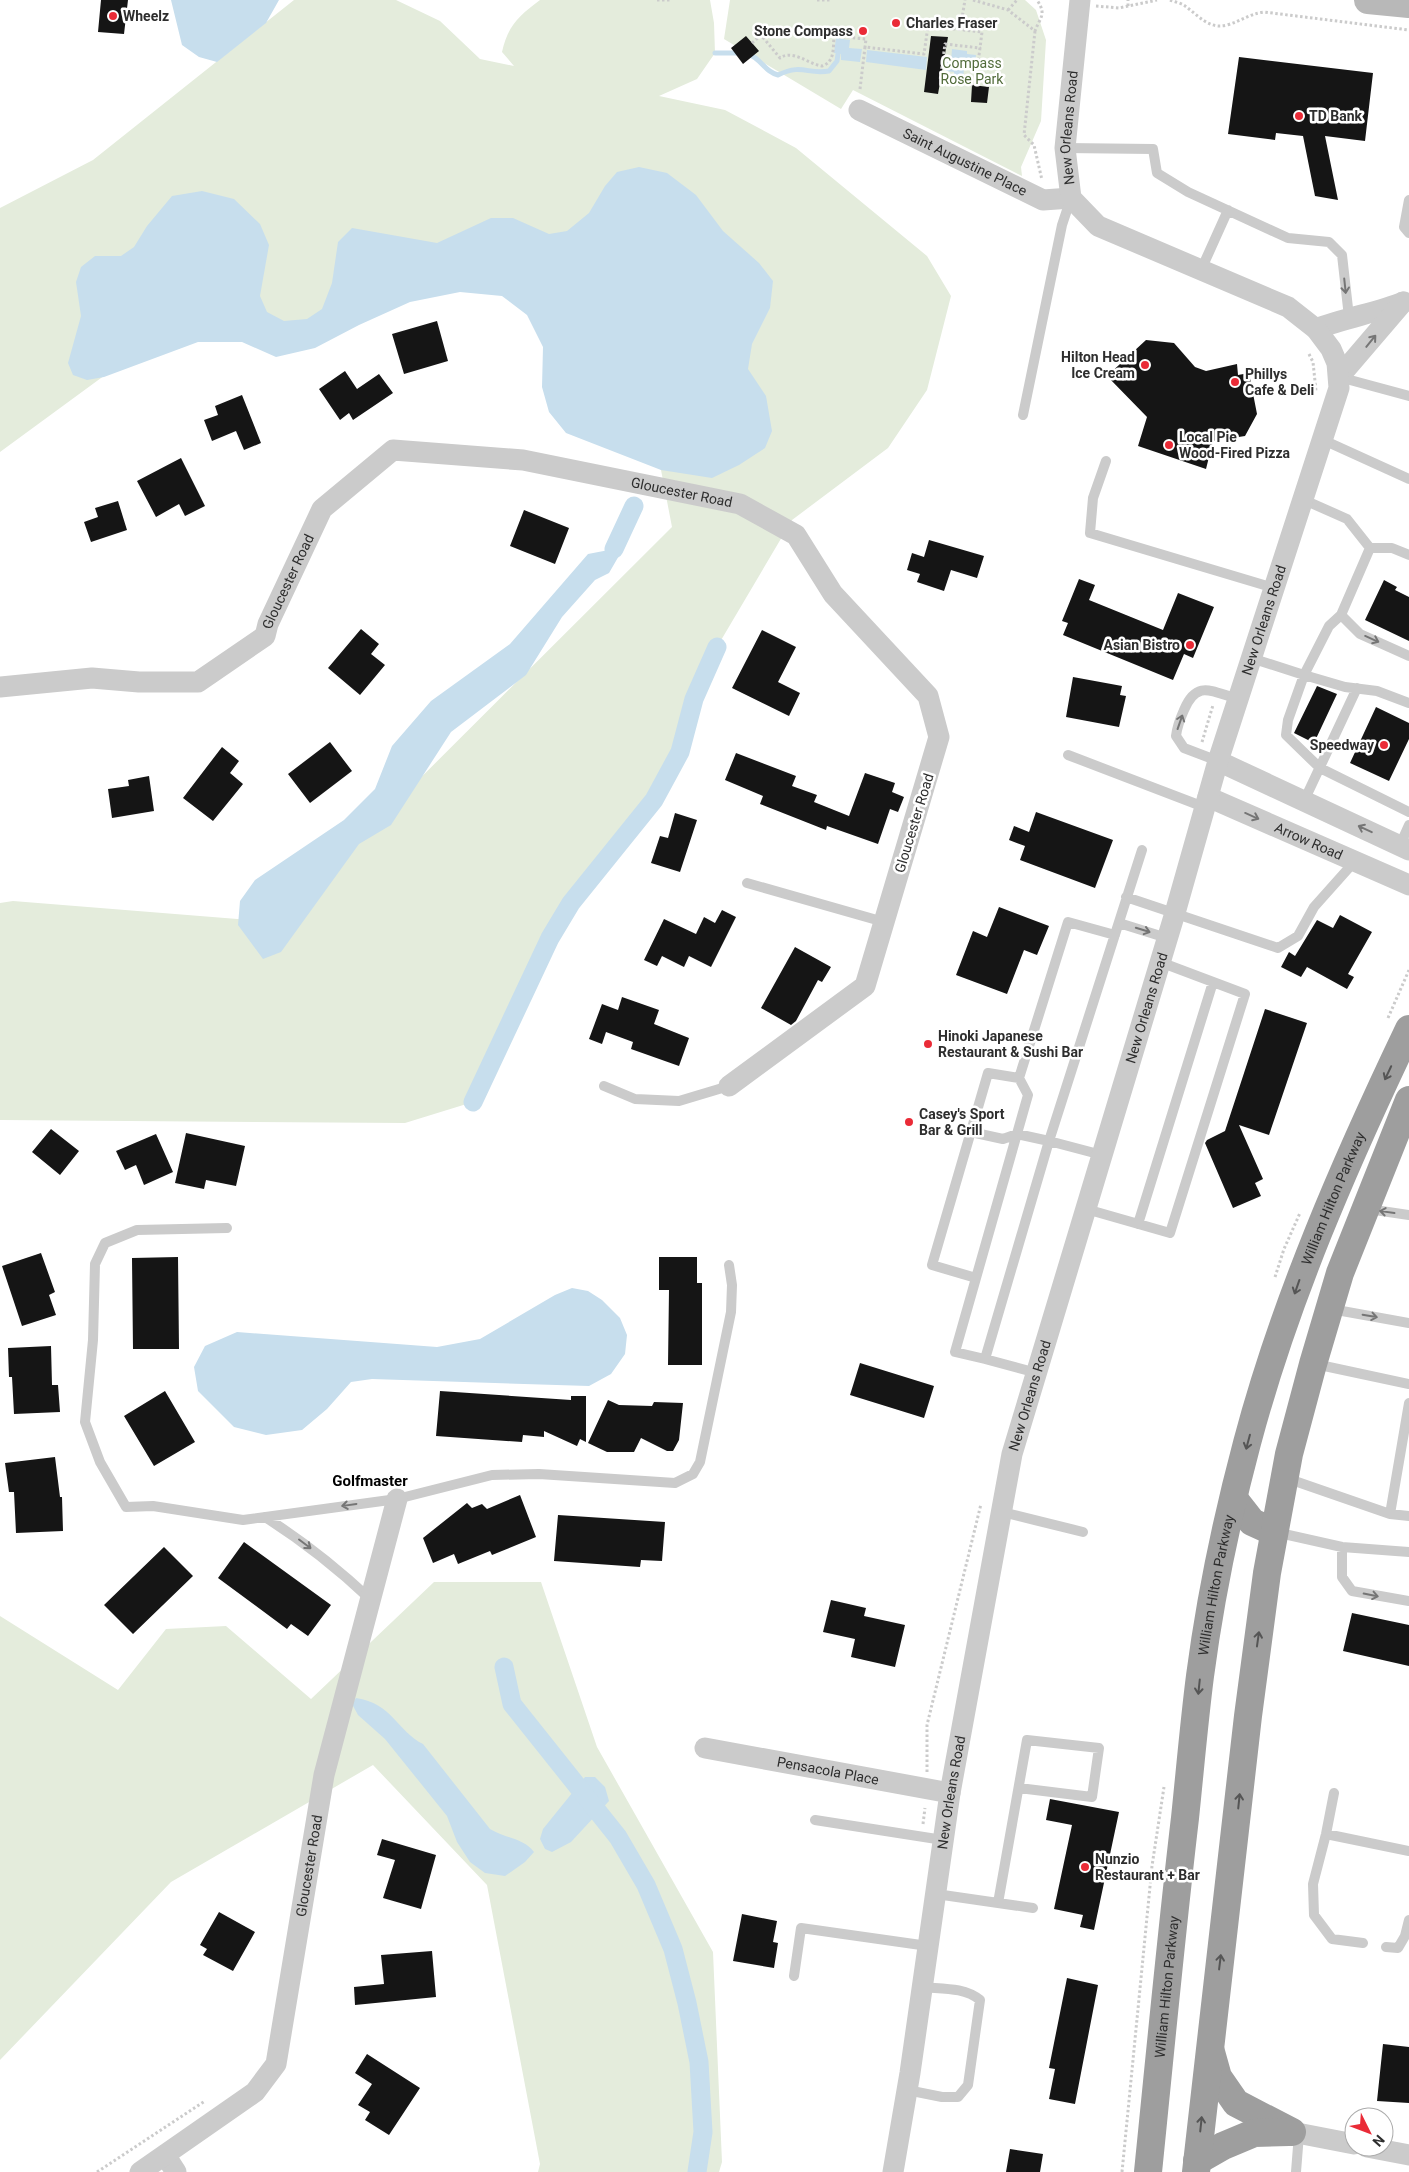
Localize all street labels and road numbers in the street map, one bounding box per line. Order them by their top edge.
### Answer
street label: New Orleans Road [1057,70,1081,186]
street label: Saint Augustine Place [900,125,1030,199]
street label: Gloucester Road [630,474,734,510]
street label: Gloucester Road [259,532,317,631]
street label: New Orleans Road [1238,563,1289,677]
street label: Gloucester Road [891,771,937,875]
street label: Arrow Road [1272,819,1345,863]
street label: New Orleans Road [1122,950,1171,1065]
street label: William Hilton Parkway [1298,1129,1368,1267]
street label: New Orleans Road [1005,1338,1054,1453]
street label: William Hilton Parkway [1195,1513,1237,1657]
street label: New Orleans Road [934,1734,968,1850]
street label: Pensacola Place [776,1753,880,1788]
street label: Gloucester Road [293,1814,325,1918]
street label: William Hilton Parkway [1151,1915,1182,2059]

